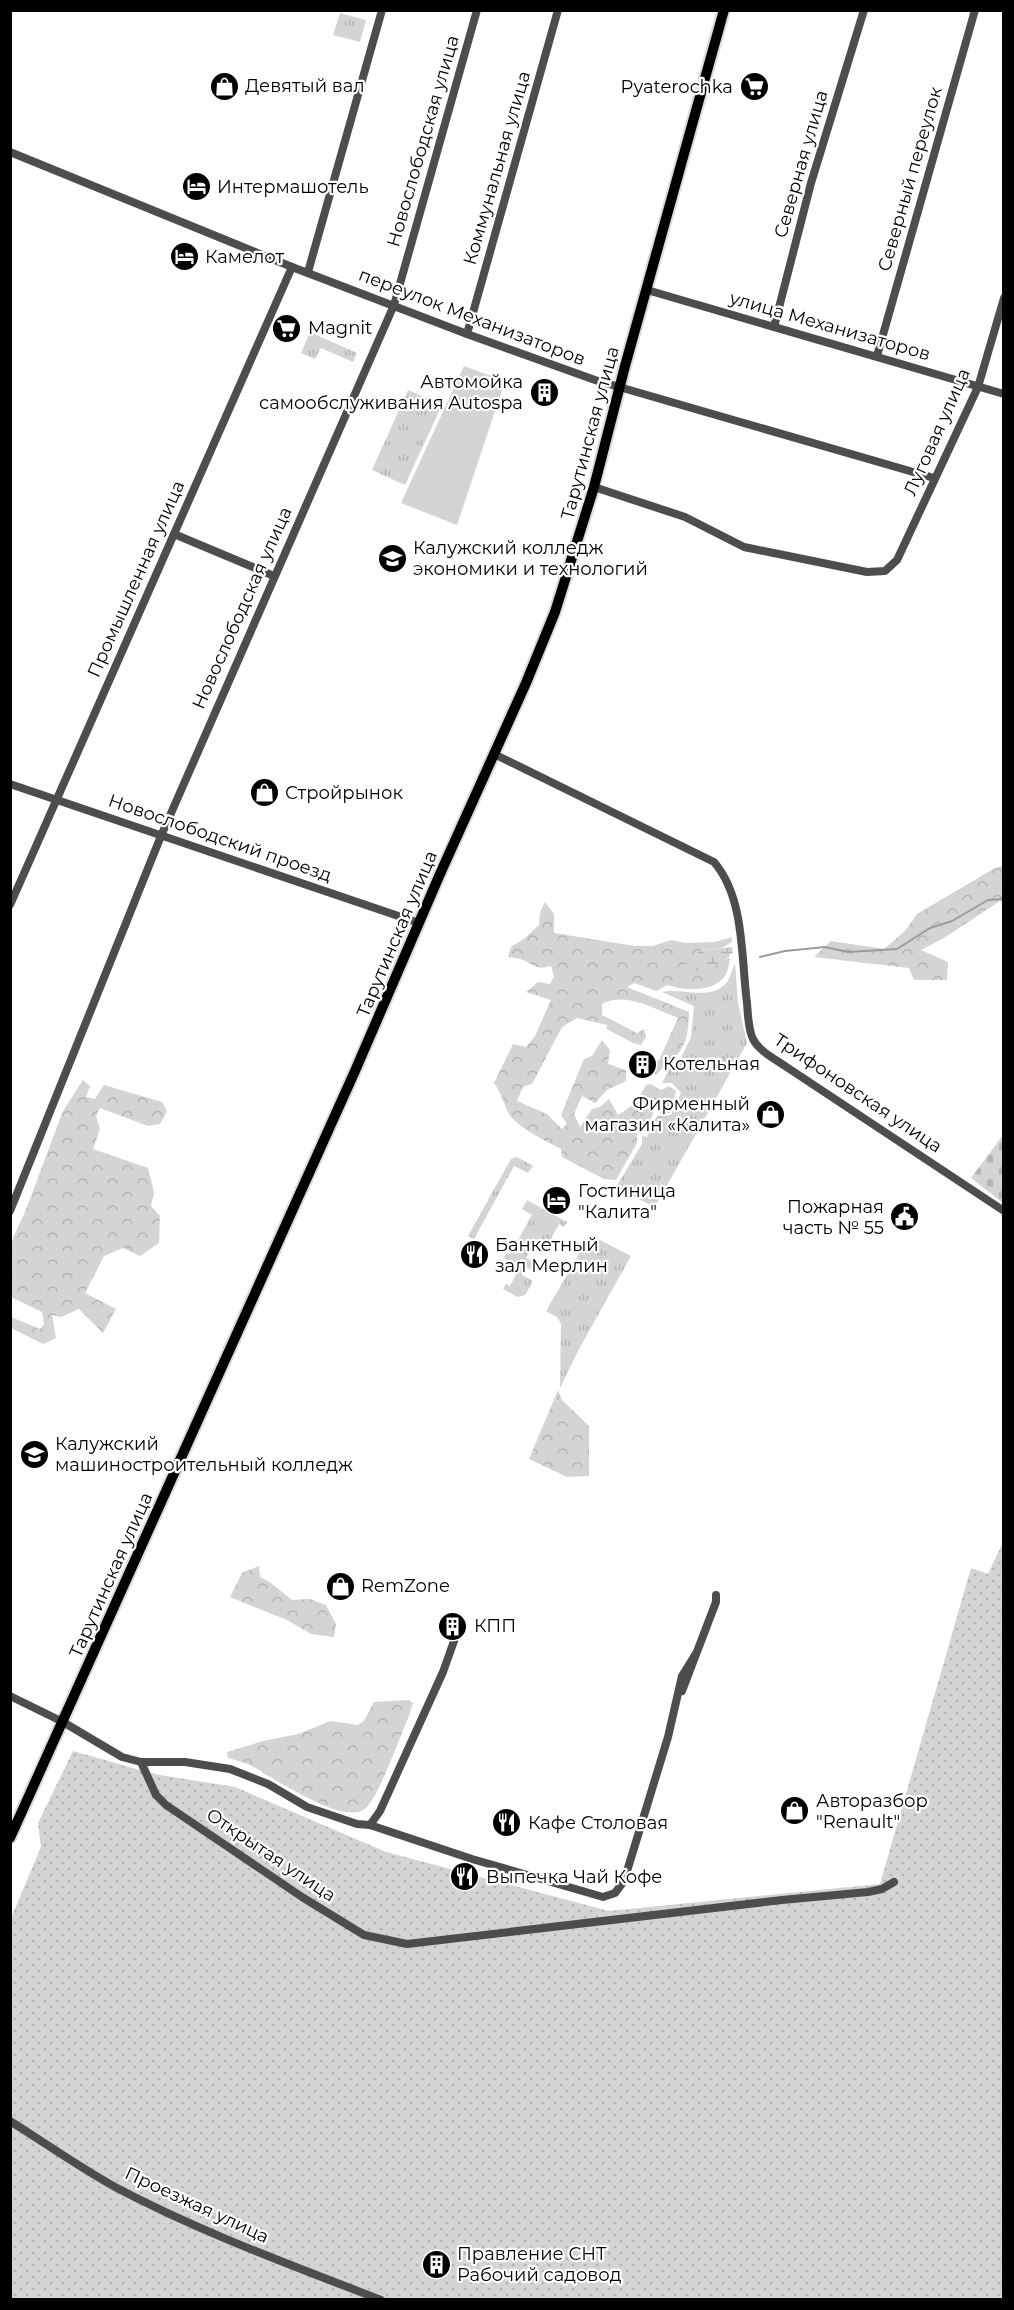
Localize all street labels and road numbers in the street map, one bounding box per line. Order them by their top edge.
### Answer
street label: Новослободская улица [382,33,464,249]
street label: Коммунальная улица [459,69,535,267]
street label: Северный переулок [873,84,947,274]
street label: Северная улица [769,88,833,240]
street label: переулок Механизаторов [356,264,588,370]
street label: улица Механизаторов [726,287,933,365]
street label: Тарутинская улица [556,344,624,522]
street label: Луговая улица [899,365,975,499]
street label: Промышленная улица [83,477,189,681]
street label: Новослободская улица [187,504,297,712]
street label: Новослободский проезд [105,789,335,887]
street label: Тарутинская улица [352,848,442,1020]
street label: Трифоновская улица [770,1029,946,1157]
street label: Тарутинская улица [65,1489,157,1661]
street label: Открытая улица [202,1804,340,1906]
street label: Проезжая улица [121,2162,273,2248]

